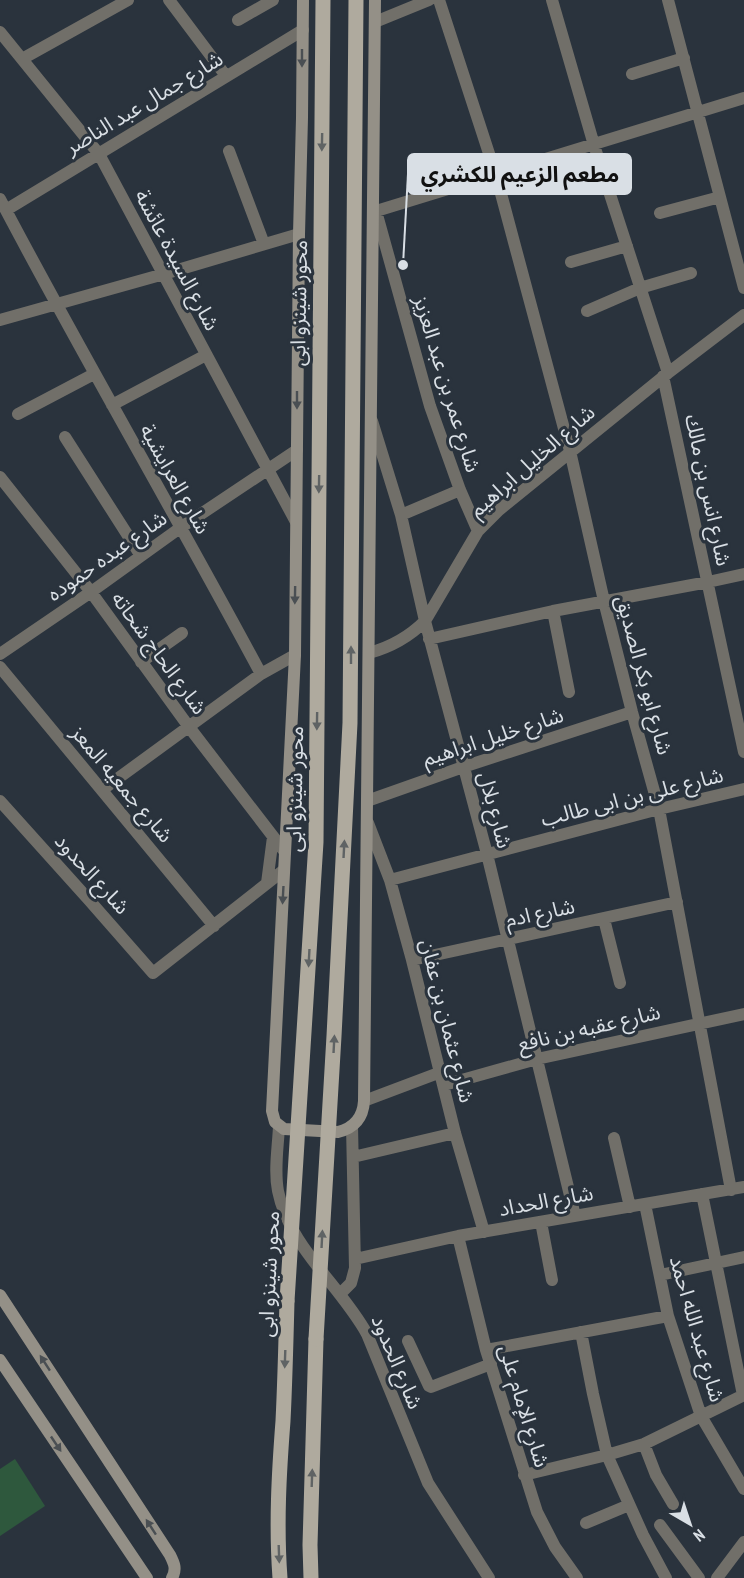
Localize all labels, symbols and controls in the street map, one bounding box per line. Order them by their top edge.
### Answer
street label: شارع جمال عبد الناصر [59,45,229,163]
one-way arrow [297,49,307,68]
one-way arrow [317,133,327,152]
callout: مطعم الزعيم للكشري [408,154,631,194]
text: مطعم الزعيم للكشري [421,160,619,192]
street label: شارع السيدة عائشة [127,185,226,336]
street label: محور شينزو ابى [284,240,313,366]
street label: شارع عمر بن عبد العزيز [406,291,487,476]
one-way arrow [292,391,302,410]
street label: شارع الخليل ابراهيم [463,399,602,524]
street label: شارع انس بن مالك [677,412,738,569]
street label: شارع العرايشية [132,419,217,540]
one-way arrow [314,475,324,494]
street label: شارع عبده حموده [42,504,173,609]
street label: شارع الحاج شحاته [104,586,213,721]
one-way arrow [290,586,300,605]
street label: شارع ابو بكر الصديق [608,592,679,758]
one-way arrow [346,645,356,664]
street label: شارع خليل ابراهيم [419,701,567,774]
one-way arrow [312,712,322,731]
street label: شارع جمعيه المعز [63,719,179,849]
street label: محور شينزو ابى [280,726,309,852]
street label: شارع على بن ابى طالب [538,761,726,834]
street label: شارع بلال [470,769,519,852]
street label: شارع الحدود [47,828,136,921]
one-way arrow [339,840,348,859]
one-way arrow [278,886,287,905]
street label: شارع ادم [503,892,578,936]
street label: شارع عثمان بن عفان [412,936,481,1106]
one-way arrow [304,949,314,968]
street label: شارع عقبه بن نافع [515,998,663,1059]
one-way arrow [329,1035,338,1054]
street label: شارع الحداد [497,1179,596,1224]
street label: محور شينزو ابى [252,1210,285,1338]
one-way arrow [317,1229,327,1248]
street label: شارع عبد الله احمد [662,1253,731,1406]
street label: شارع الحدود [364,1311,429,1414]
street label: شارع الإمام على [490,1341,556,1471]
one-way arrow [280,1350,290,1369]
one-way arrow [39,1356,51,1372]
one-way arrow [50,1435,62,1451]
one-way arrow [307,1468,316,1487]
north arrow [660,1494,720,1554]
one-way arrow [146,1519,157,1535]
text: N [690,1525,709,1546]
one-way arrow [274,1544,283,1563]

